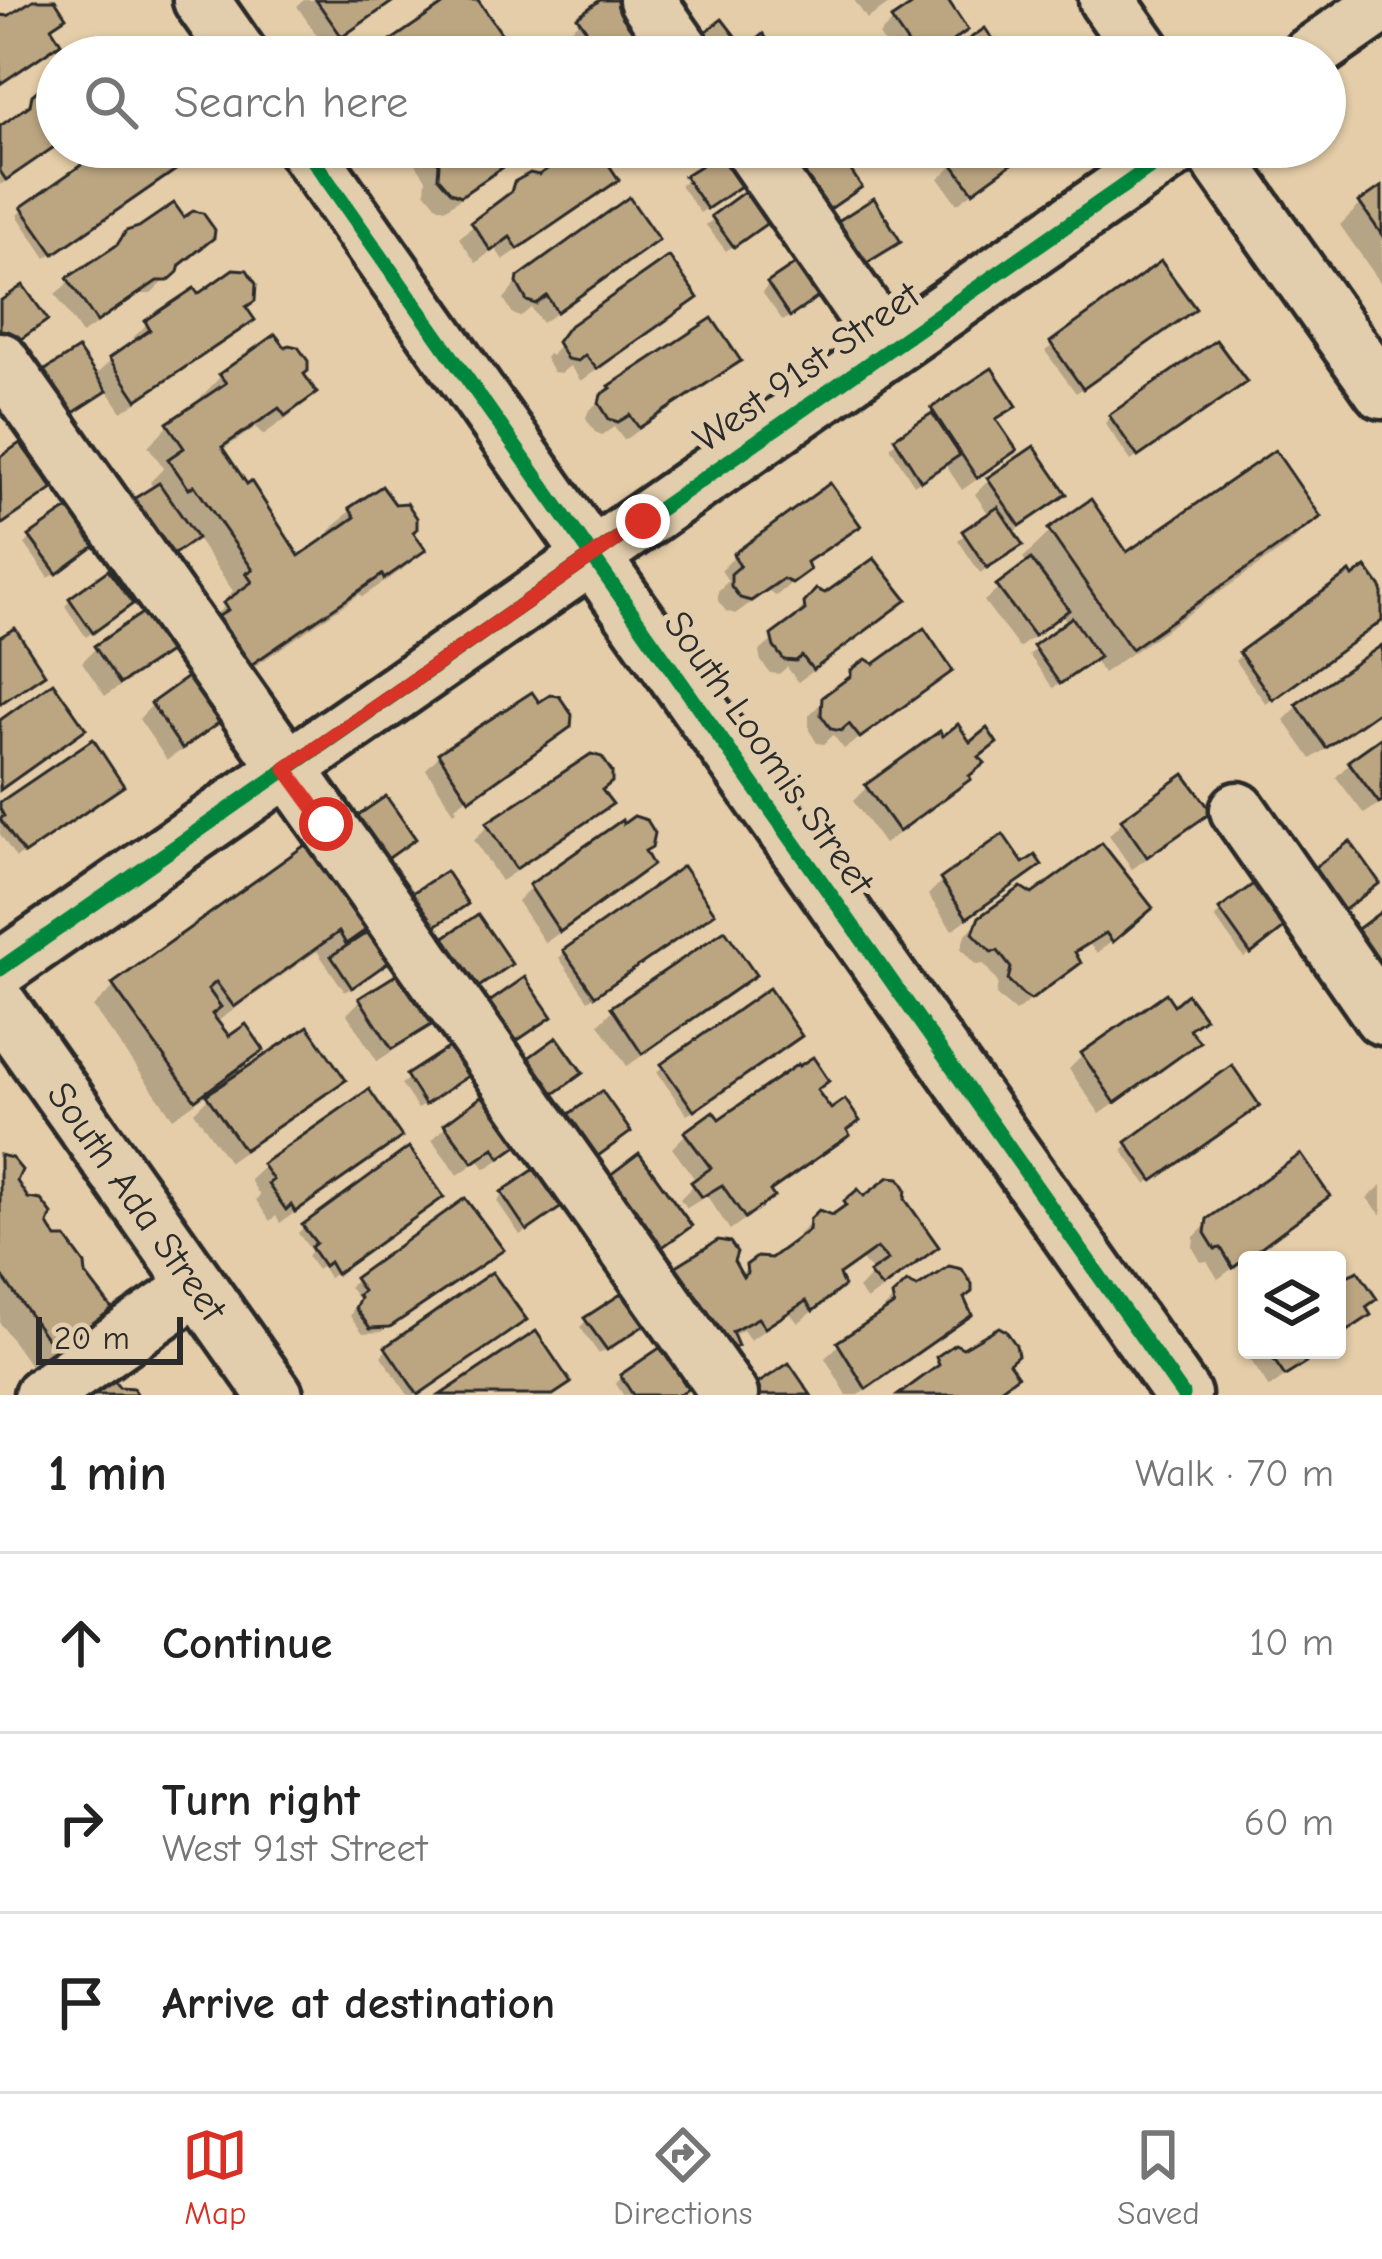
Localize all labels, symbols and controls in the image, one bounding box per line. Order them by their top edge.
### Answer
search box [36,36,1346,168]
icon: search [78,69,144,135]
text: Search here [174,76,408,128]
street label: West 91st Street [685,272,930,462]
route end [616,494,670,548]
street label: South Loomis Street [654,603,884,905]
route start [299,797,353,851]
street label: South Ada Street [38,1074,237,1331]
map controls [1238,1251,1346,1359]
button: layers [1238,1251,1346,1359]
scale bar [36,1311,183,1364]
text: 20 m [54,1319,130,1357]
text: 1 min [48,1444,167,1503]
text: Walk · 70 m [1135,1451,1334,1496]
icon: ahead [48,1610,114,1676]
text: Continue [162,1617,332,1669]
text: 10 m [1250,1620,1334,1665]
text: Turn right [162,1774,360,1826]
icon: right [48,1790,114,1856]
text: 60 m [1244,1800,1334,1845]
text: West 91st Street [162,1826,427,1871]
icon: arrive [48,1970,114,2036]
text: Arrive at destination [162,1977,555,2029]
tab: Map [182,2122,248,2232]
tab: Directions [613,2122,753,2232]
tab: Saved [1117,2122,1200,2232]

